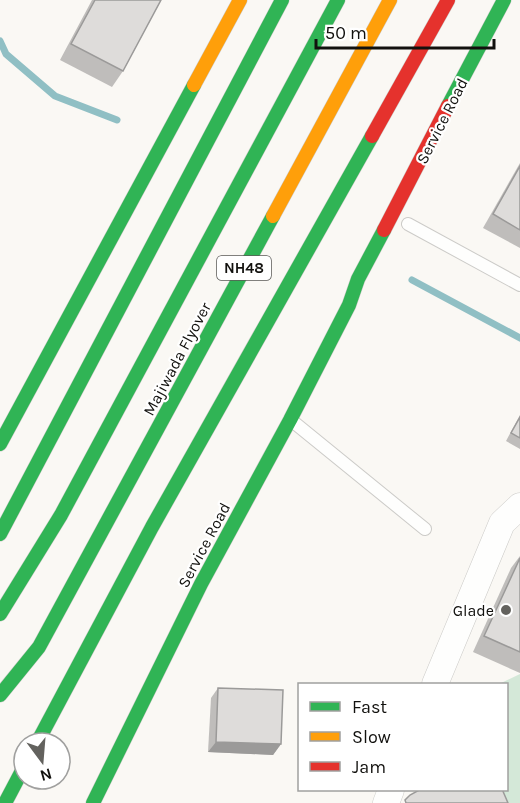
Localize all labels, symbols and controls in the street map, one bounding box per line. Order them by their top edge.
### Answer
scale bar [316,12,494,50]
text: 50 m [325,22,367,44]
street label: Service Road [412,75,472,167]
road number: NH48 [217,256,271,280]
street label: Majiwada Flyover [139,299,215,419]
street label: Service Road [174,499,234,591]
place label: Glade [453,601,494,620]
marker: Glade [499,603,513,617]
legend [298,683,508,791]
text: Fast [352,696,387,718]
text: Slow [352,726,391,748]
north arrow [12,731,72,791]
text: Jam [352,756,386,778]
text: N [38,764,54,786]

